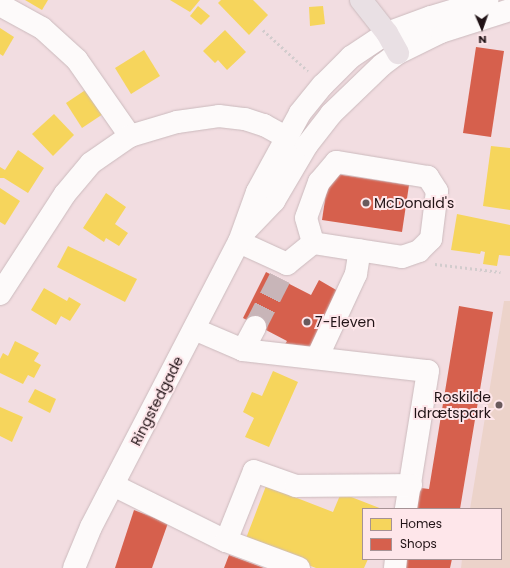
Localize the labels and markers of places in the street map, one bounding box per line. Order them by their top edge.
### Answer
place label: McDonald's [374,195,454,211]
marker: McDonald's [361,198,371,208]
place label: 7-Eleven [315,314,375,330]
marker: 7-Eleven [302,317,312,327]
place label: Roskilde Idrætspark [414,389,491,422]
marker: Roskilde Idrætspark [494,400,504,410]

